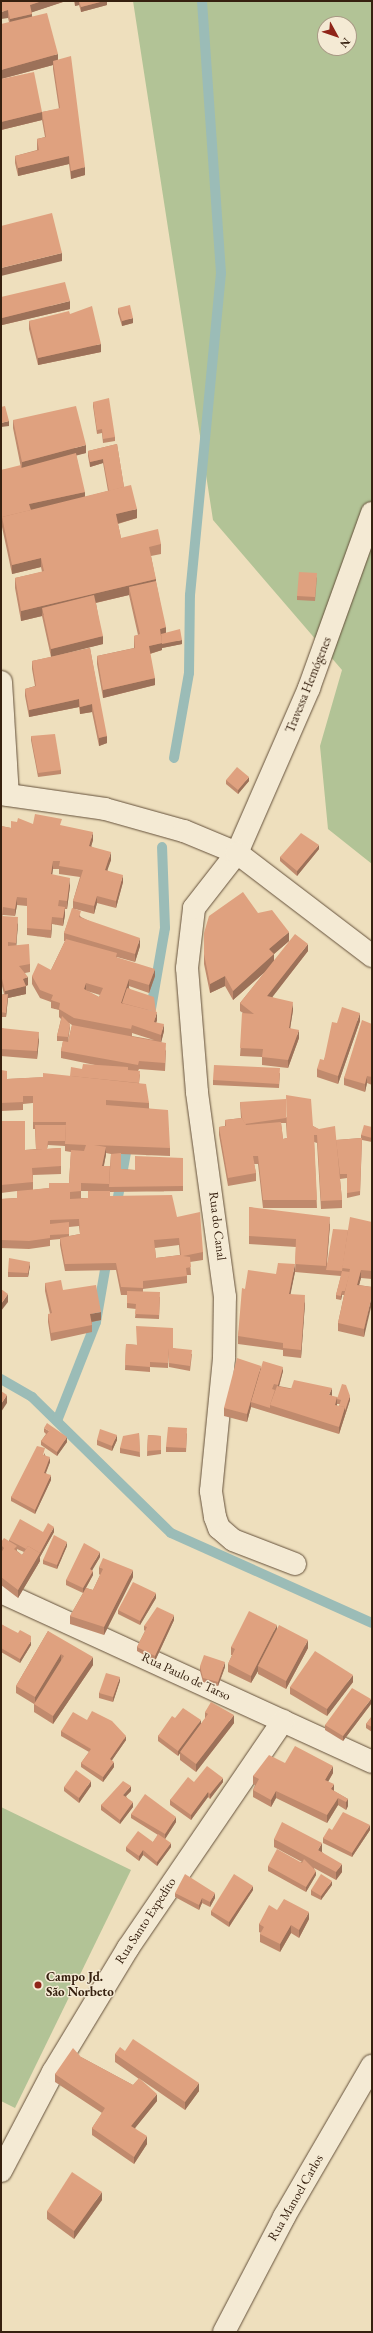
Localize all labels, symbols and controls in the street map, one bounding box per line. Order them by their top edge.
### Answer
north arrow [317,16,357,56]
text: N [337,35,354,51]
street label: Travessa Hemógenes [283,635,335,735]
street label: Rua do Canal [205,1191,229,1261]
street label: Rua Paulo de Tarso [139,1650,233,1704]
street label: Rua Santo Expedito [112,1875,180,1967]
place label: Campo Jd. São Norbeto [46,1970,114,2001]
marker: Campo Jd. São Norbeto [33,1980,43,1990]
street label: Rua Manoel Carlos [265,2152,327,2244]

